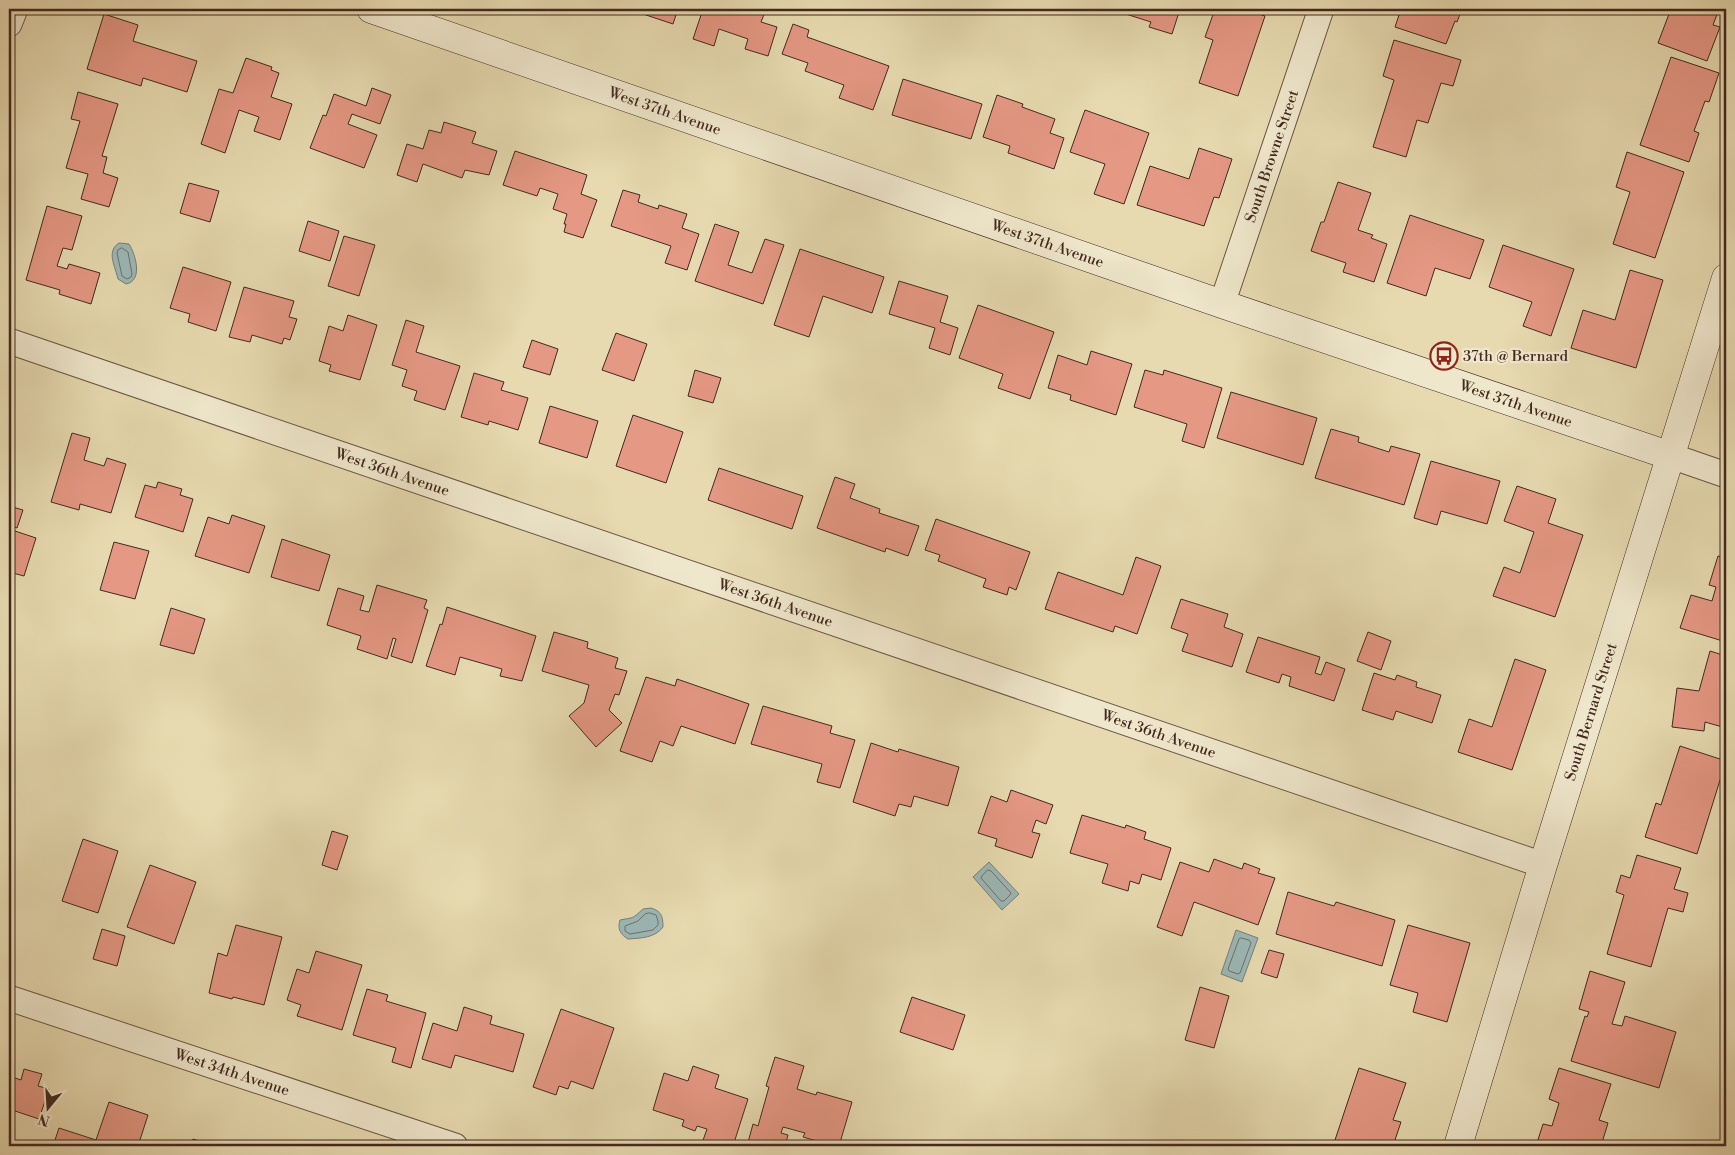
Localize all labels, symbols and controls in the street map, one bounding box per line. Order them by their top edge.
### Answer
street label: West 37th Avenue [605,83,724,140]
street label: South Browne Street [1241,87,1303,225]
street label: West 37th Avenue [988,215,1106,272]
bus stop icon: 37th @ Bernard [1429,341,1459,371]
place label: 37th @ Bernard [1463,347,1568,366]
street label: West 37th Avenue [1456,376,1575,432]
street label: West 36th Avenue [331,444,452,501]
street label: West 36th Avenue [715,575,835,632]
street label: South Bernard Street [1561,640,1622,783]
street label: West 36th Avenue [1098,706,1218,763]
street label: West 34th Avenue [171,1044,292,1100]
north arrow [22,1082,72,1132]
text: N [36,1109,52,1130]

